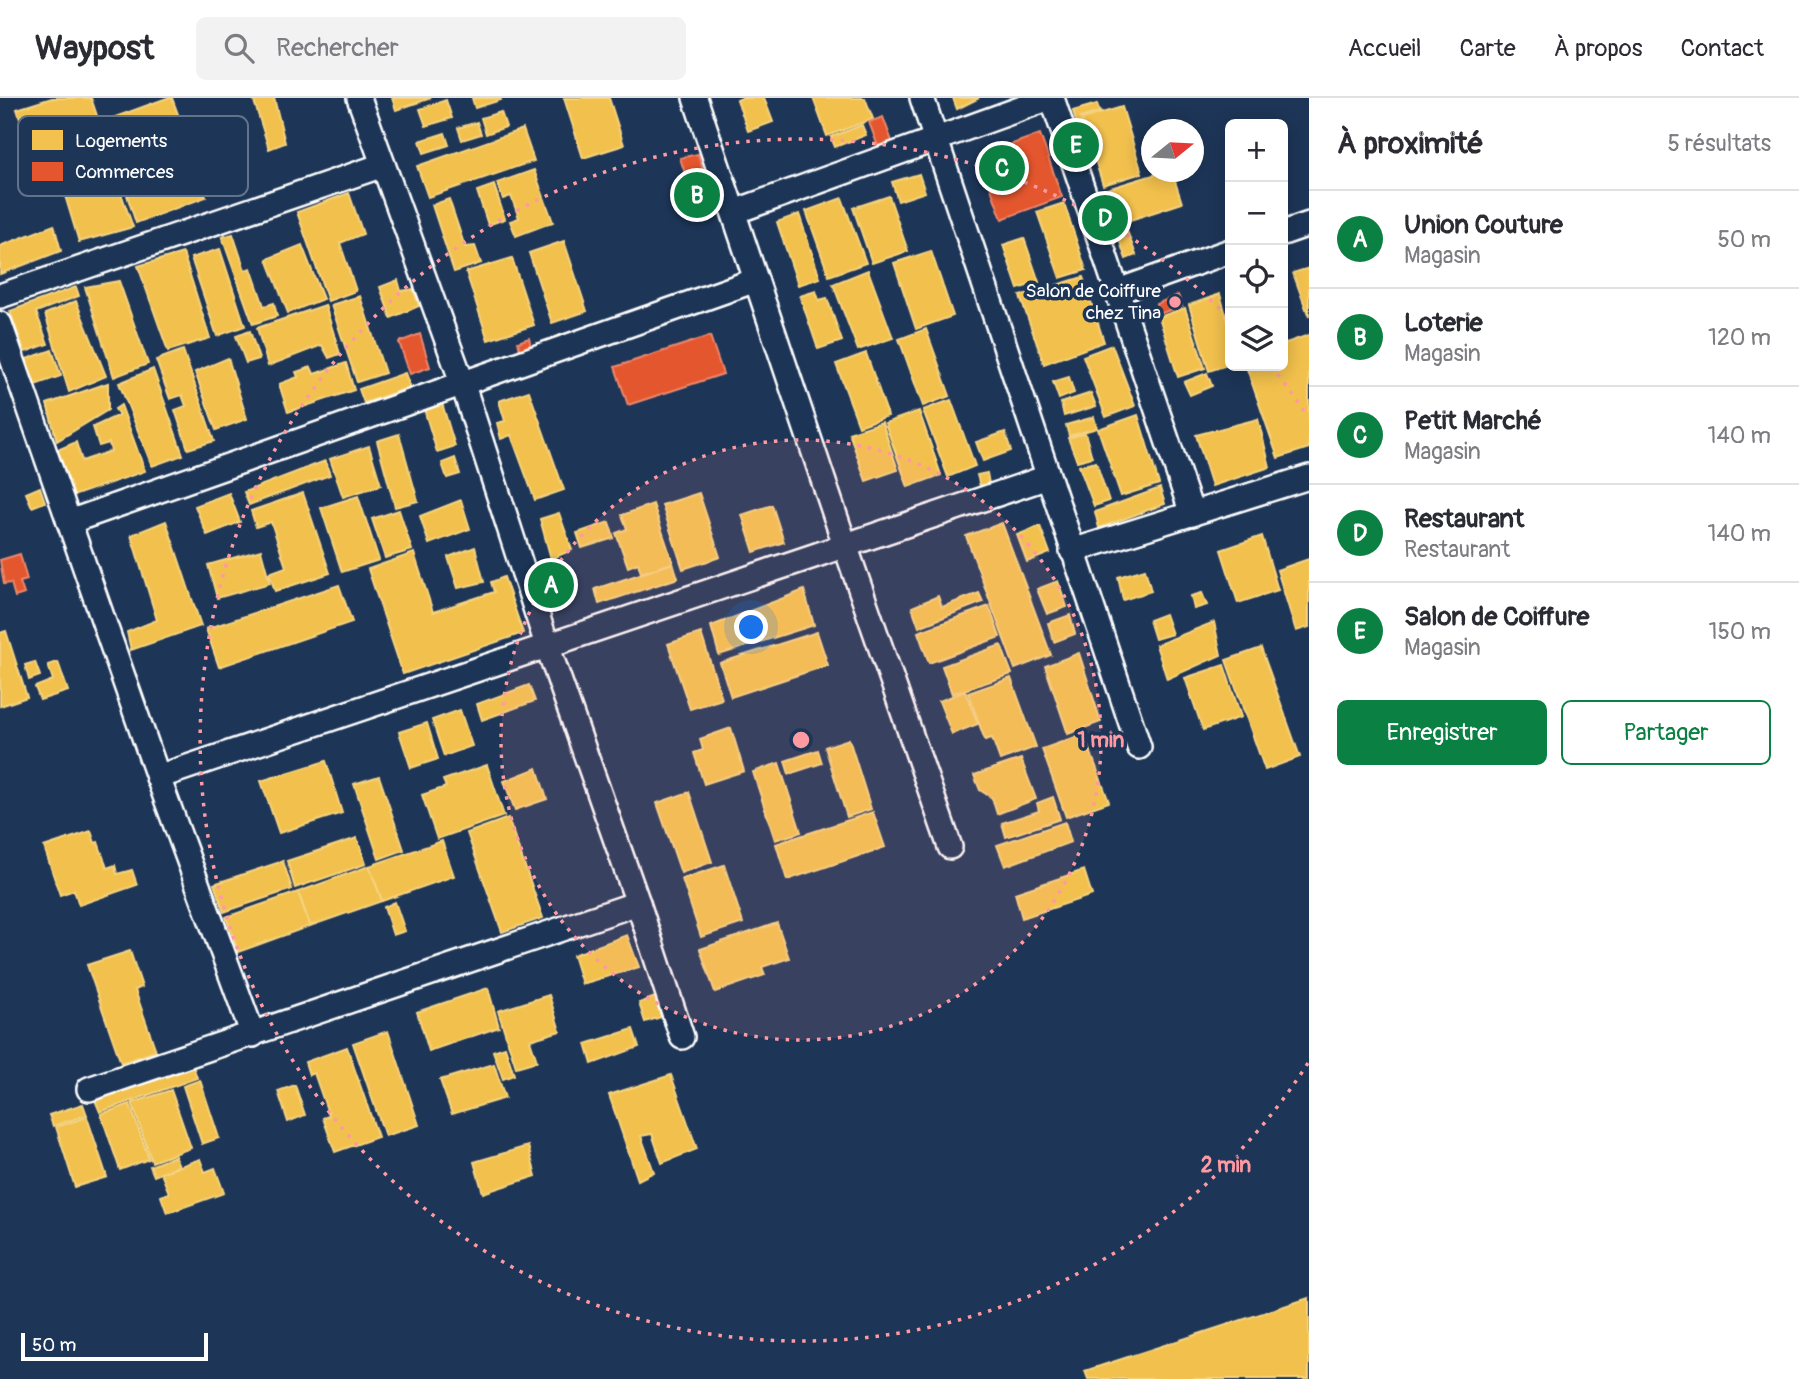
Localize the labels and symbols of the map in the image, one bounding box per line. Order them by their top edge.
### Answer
legend [18,116,248,196]
pin: E [1053,119,1099,171]
north arrow [1141,119,1204,182]
text: Logements [75,129,168,153]
pin: C [979,142,1025,194]
text: Commerces [75,160,174,184]
pin: B [674,169,720,221]
pin: D [1082,192,1128,244]
place label: Salon de Coiffure chez Tina [1026,279,1162,325]
marker: Salon de Coiffure chez Tina [1167,294,1183,310]
pin: A [528,559,574,611]
your location [734,610,768,644]
text: 1 min [1078,727,1125,754]
centre of rings [789,728,813,752]
text: 2 min [1201,1152,1251,1179]
scale bar [21,1330,208,1362]

